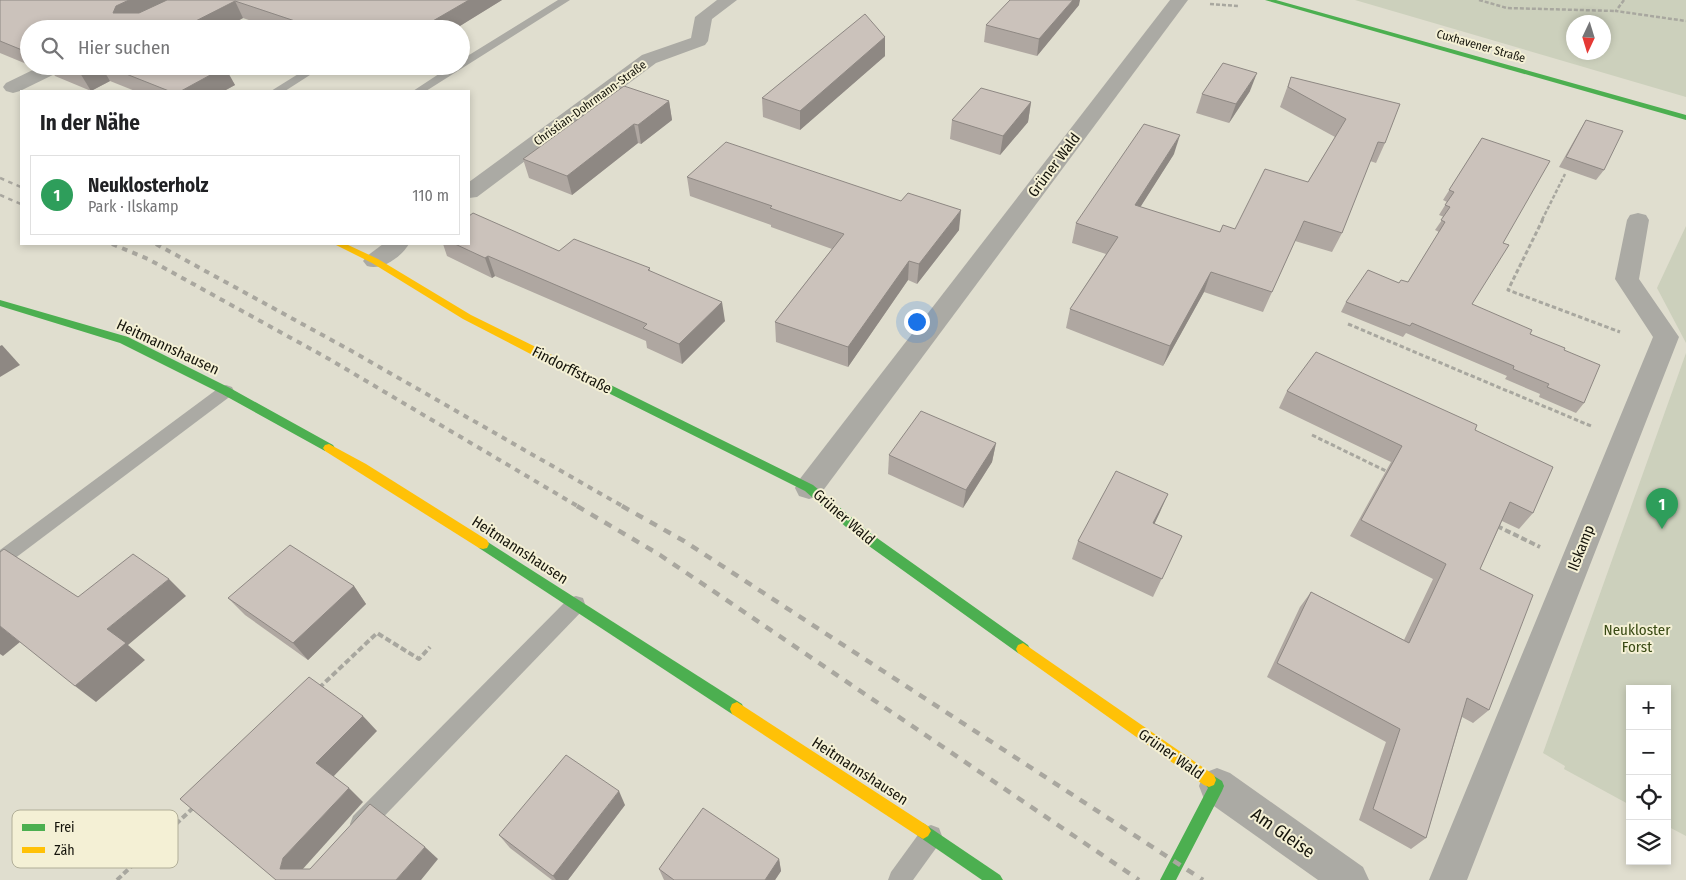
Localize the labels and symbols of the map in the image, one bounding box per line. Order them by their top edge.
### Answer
north arrow [1566,15,1611,60]
street label: Cuxhavener Straße [1435,27,1527,65]
street label: Christian-Dohrmann-Straße [531,57,649,149]
street label: Grüner Wald [1024,129,1084,201]
your location [904,309,930,335]
street label: Heitmannshausen [114,315,222,379]
street label: Findorffstraße [529,342,615,398]
street label: Grüner Wald [810,485,878,549]
pin: 1 [1646,488,1678,529]
street label: Heitmannshausen [469,512,571,588]
street label: Ilskamp [1564,522,1598,574]
park label: Neukloster Forst [1604,621,1671,656]
street label: Grüner Wald [1135,725,1207,783]
street label: Heitmannshausen [809,733,911,809]
street label: Am Gleise [1247,803,1319,863]
legend [12,810,178,868]
text: Frei [54,819,75,836]
text: Zäh [54,842,75,859]

